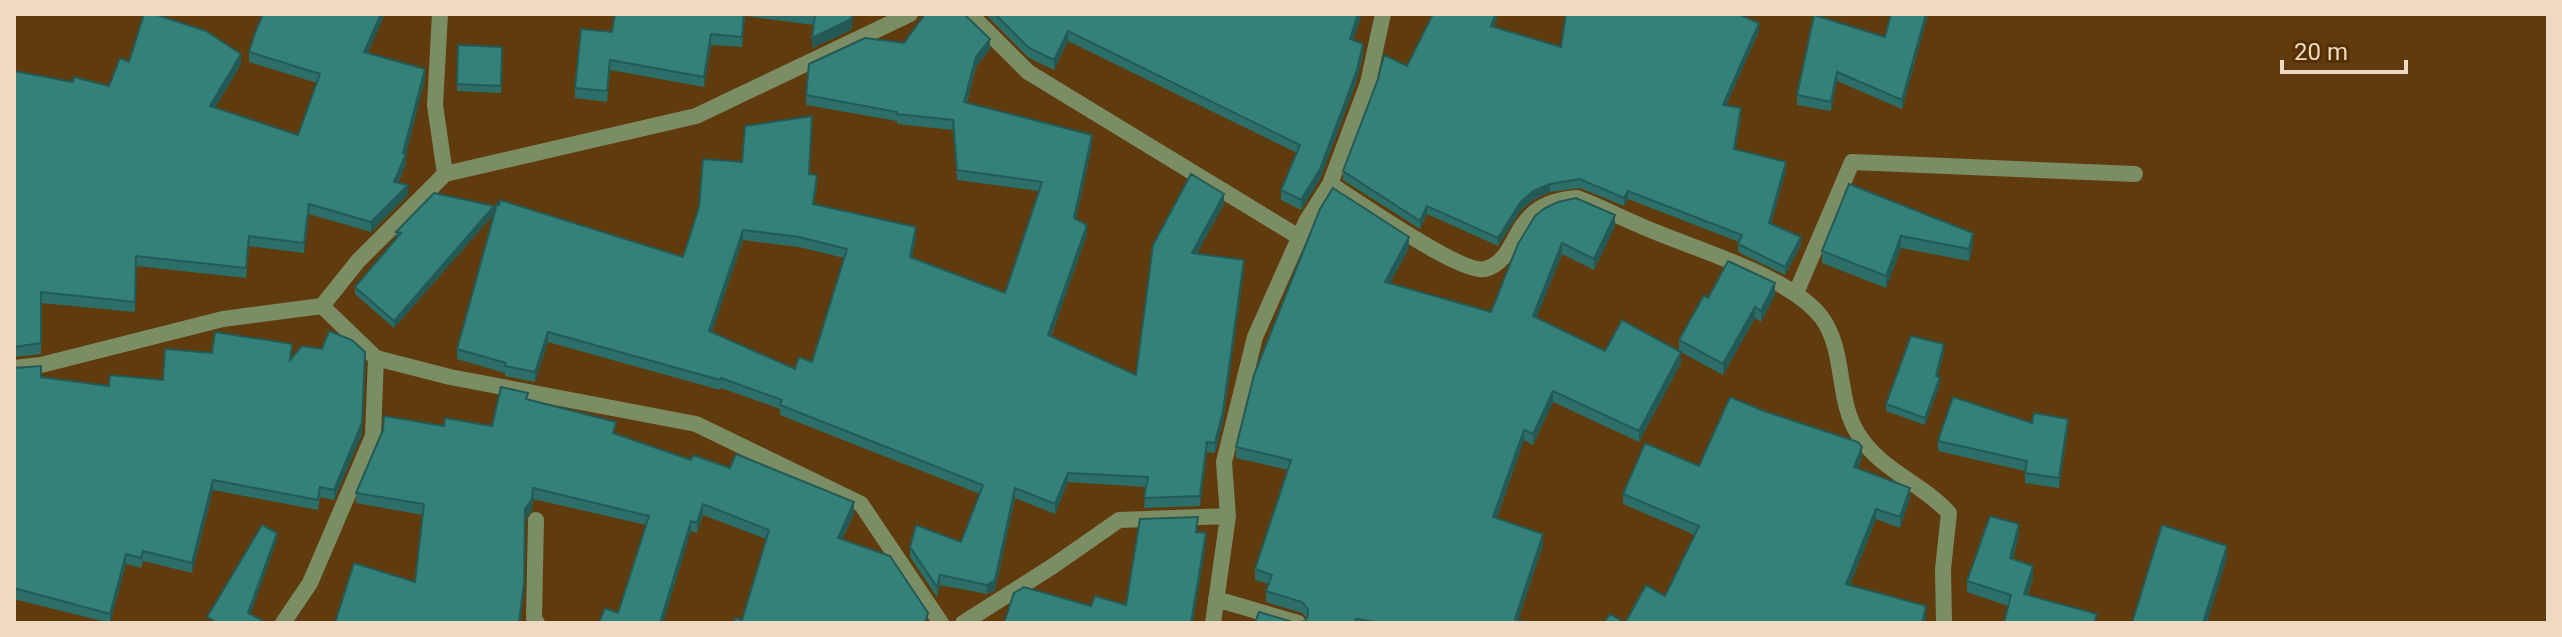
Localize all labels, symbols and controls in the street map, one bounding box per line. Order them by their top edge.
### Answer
scale bar [2282,24,2406,74]
text: 20 m [2294,38,2348,66]

